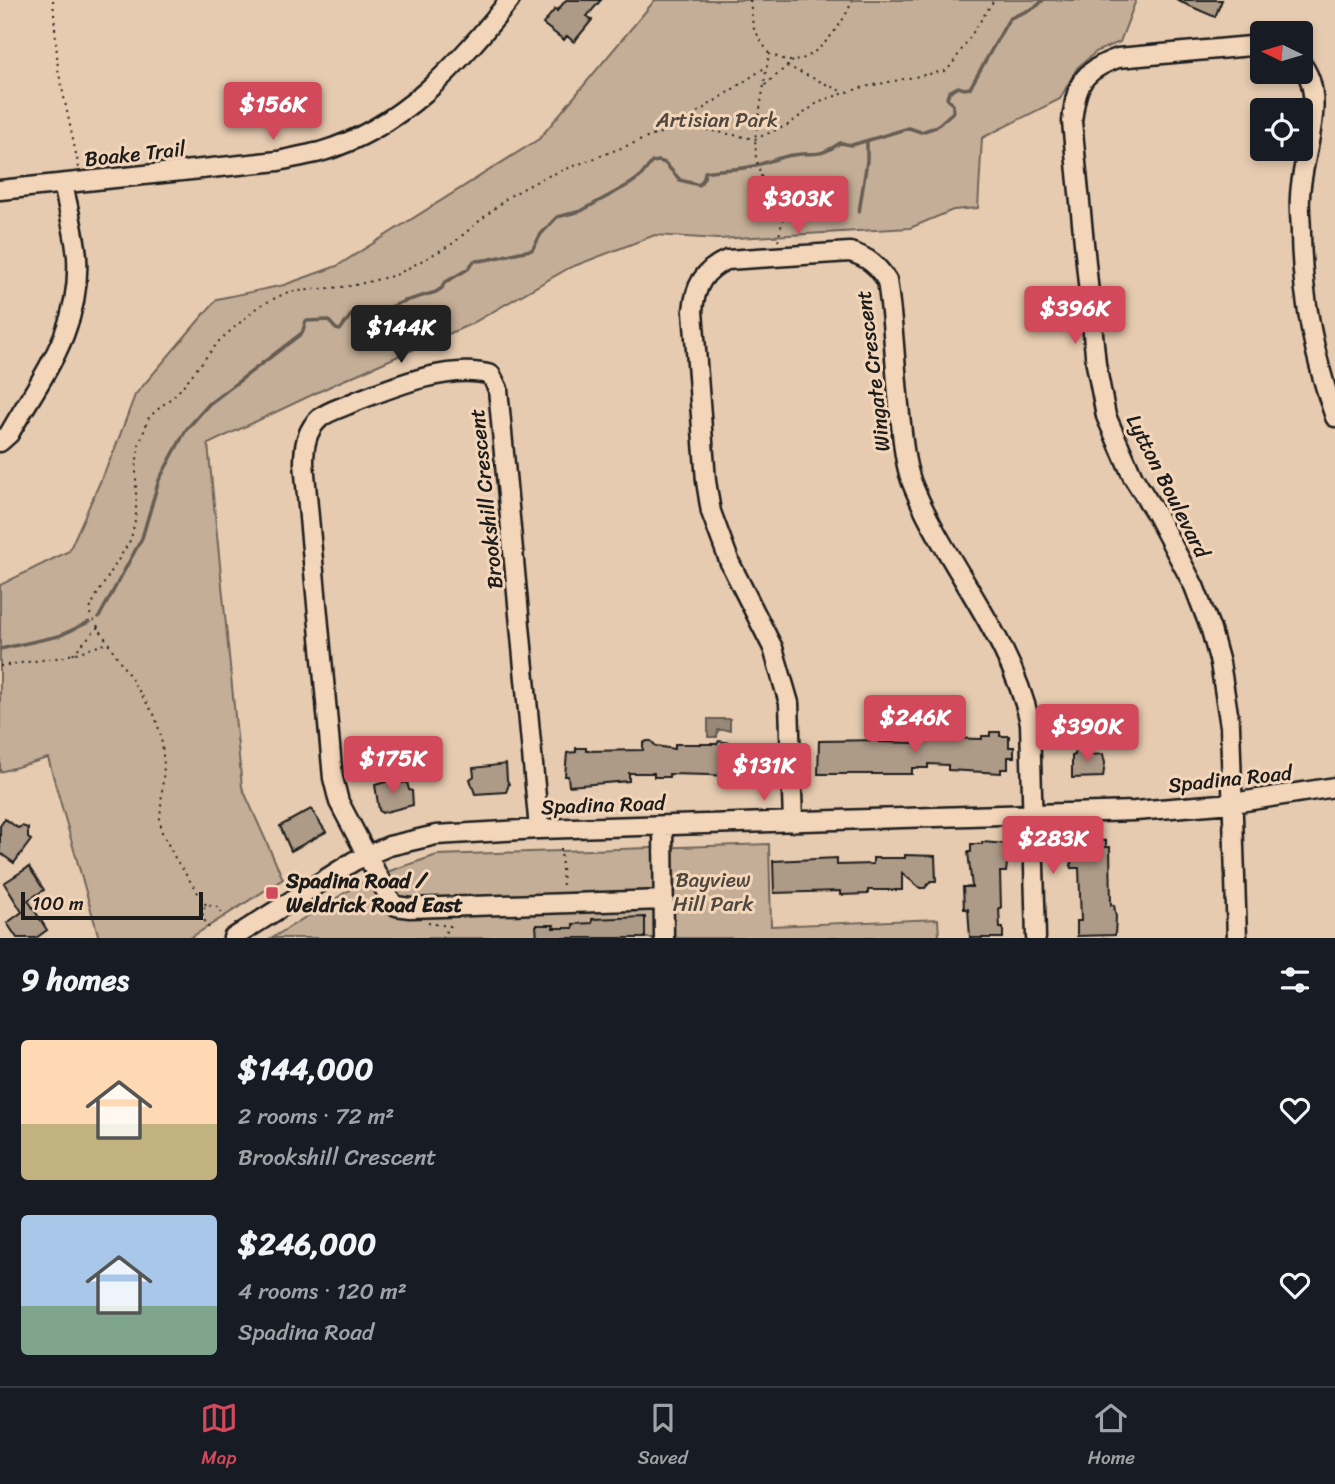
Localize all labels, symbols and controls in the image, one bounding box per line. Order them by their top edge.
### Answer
north arrow [1250,21,1312,84]
map controls [1250,21,1313,161]
pin: $156K [224,82,322,142]
text: $156K [240,84,306,125]
button: locate [1250,98,1313,161]
park label: Artisian Park [655,101,778,139]
street label: Boake Trail [83,130,188,178]
pin: $303K [749,176,847,236]
text: $303K [763,178,833,219]
pin: $396K [1026,286,1124,346]
street label: Wingate Crescent [844,288,902,454]
text: $396K [1040,288,1110,329]
pin: $144K [352,306,450,365]
text: $144K [367,307,435,348]
street label: Brookshill Crescent [458,407,514,591]
street label: Lytton Boulevard [1115,407,1222,567]
pin: $246K [866,696,964,755]
text: $246K [880,697,950,738]
pin: $390K [1038,704,1136,764]
text: $390K [1052,706,1122,747]
pin: $175K [344,736,442,796]
text: $175K [360,738,426,779]
pin: $131K [715,744,813,803]
text: $131K [733,745,795,786]
street label: Spadina Road [1166,753,1296,804]
street label: Spadina Road [540,784,668,826]
pin: $283K [1004,816,1102,876]
text: $283K [1018,818,1088,859]
park label: Bayview Hill Park [673,861,754,923]
place label: Spadina Road / Weldrick Road East [285,862,464,924]
marker: Spadina Road / Weldrick Road East [264,885,280,901]
text: 100 m [32,887,84,920]
scale bar [21,889,203,921]
text: 9 homes [21,953,129,1007]
icon: filters [1276,961,1314,999]
text: $144,000 [238,1042,374,1096]
icon: home [77,1068,161,1152]
icon: heart [1276,1091,1314,1129]
text: 2 rooms · 72 m² [238,1096,394,1137]
text: Brookshill Crescent [238,1137,436,1178]
text: $246,000 [238,1217,376,1271]
icon: home [77,1243,161,1327]
icon: heart [1276,1266,1314,1304]
text: 4 rooms · 120 m² [238,1271,407,1312]
text: Spadina Road [238,1312,374,1353]
tab: Map [200,1399,238,1474]
tab: Saved [638,1399,688,1474]
tab: Home [1088,1399,1135,1474]

